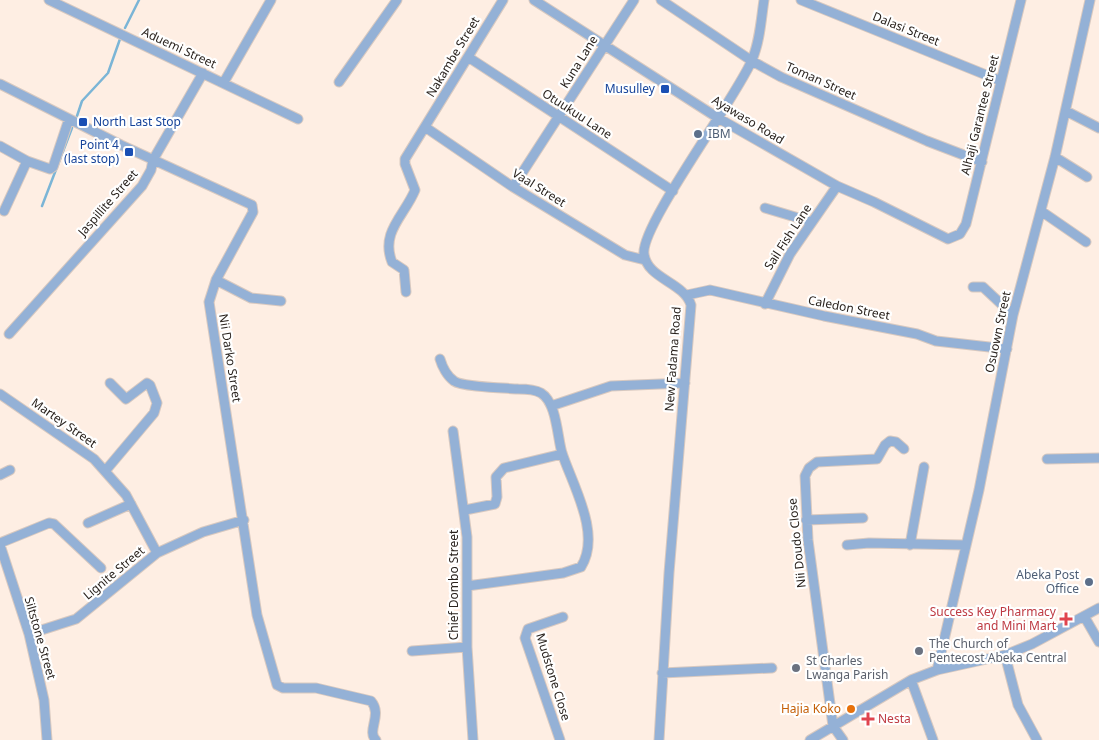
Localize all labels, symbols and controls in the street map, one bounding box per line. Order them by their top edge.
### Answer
street label: Dalasi Street [870,7,943,50]
street label: Nakambe Street [422,13,484,100]
street label: Aduemi Street [139,23,220,72]
street label: Kuna Lane [556,32,602,91]
street label: Alhaji Garantee Street [956,52,1003,177]
street label: Toman Street [783,58,860,104]
place label: Musulley [605,80,656,97]
marker: Musulley [659,83,671,95]
street label: Otuukuu Lane [539,85,616,143]
street label: Ayawaso Road [709,91,788,148]
place label: North Last Stop [93,113,181,130]
marker: North Last Stop [77,116,89,128]
place label: IBM [708,125,731,142]
marker: IBM [692,128,704,140]
place label: Point 4 (last stop) [64,136,119,167]
marker: Point 4 (last stop) [123,146,135,158]
street label: Vaal Street [509,164,570,211]
street label: Jaspillite Street [73,165,142,240]
street label: Sail Fish Lane [760,200,815,273]
street label: Osuown Street [981,289,1015,374]
street label: Caledon Street [807,291,892,324]
street label: New Fadama Road [660,306,685,412]
street label: Nii Darko Street [215,313,246,404]
street label: Martey Street [28,394,101,452]
street label: Nii Doudo Close [783,497,810,589]
street label: Chief Dombo Street [445,529,462,640]
street label: Lignite Street [79,542,148,603]
place label: Abeka Post Office [1016,566,1080,597]
marker: Abeka Post Office [1083,576,1095,588]
street label: Siltstone Street [21,595,61,682]
place label: Success Key Pharmacy and Mini Mart [930,603,1057,634]
marker: Success Key Pharmacy and Mini Mart [1060,613,1072,625]
street label: Mudstone Close [532,631,575,723]
place label: The Church of Pentecost Abeka Central [929,635,1067,666]
marker: The Church of Pentecost Abeka Central [913,645,925,657]
place label: St Charles Lwanga Parish [806,652,888,683]
marker: St Charles Lwanga Parish [790,662,802,674]
place label: Hajia Koko [781,700,841,717]
marker: Hajia Koko [845,703,857,715]
place label: Nesta [878,710,911,727]
marker: Nesta [862,713,874,725]

